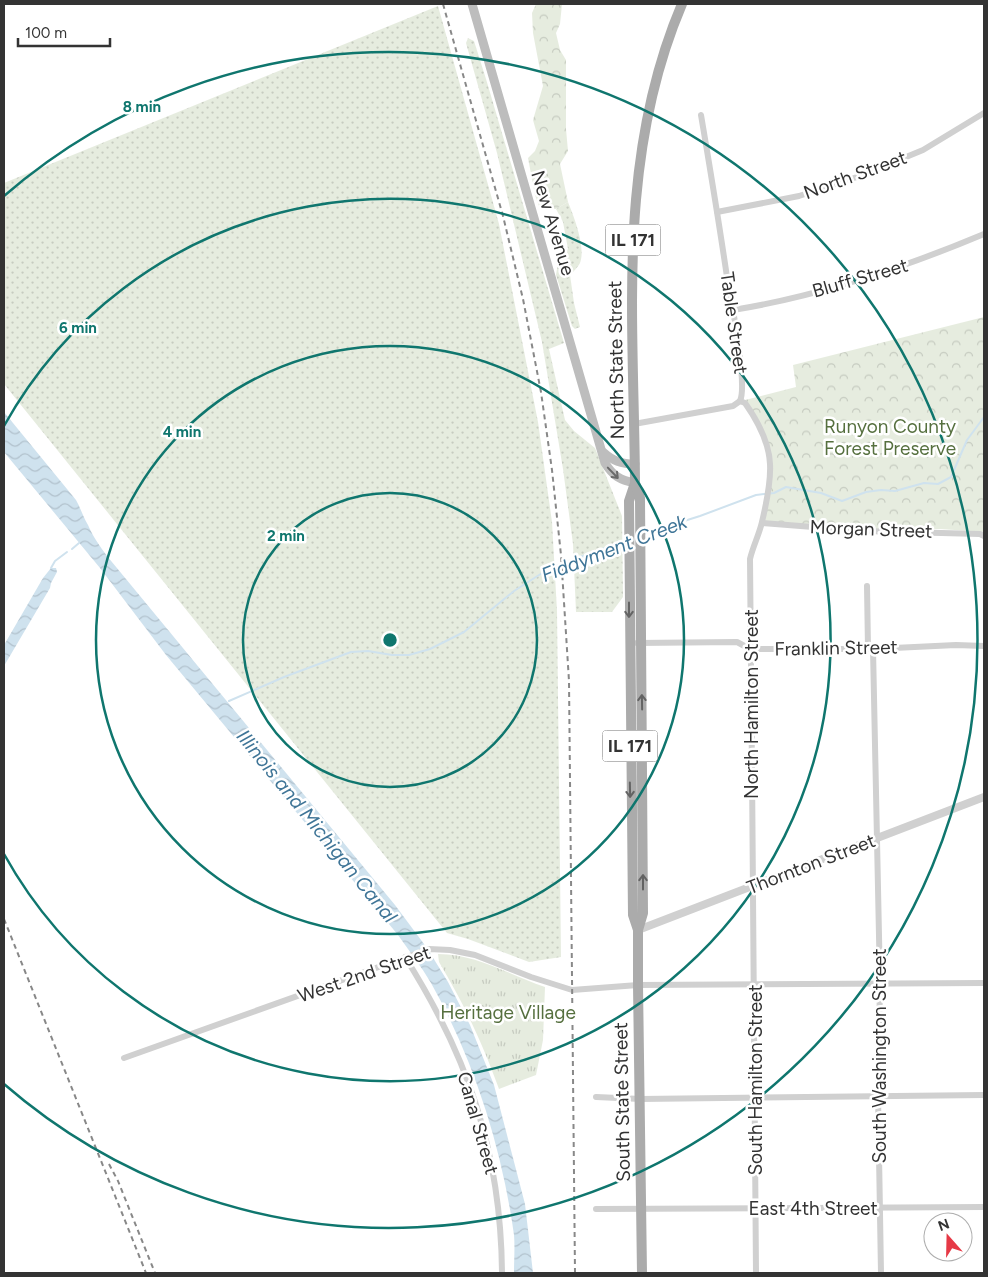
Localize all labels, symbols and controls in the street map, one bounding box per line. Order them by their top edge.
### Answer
scale bar [18,15,110,47]
text: 100 m [25,24,67,42]
text: 8 min [123,98,161,116]
street label: North Street [800,146,910,204]
street label: New Avenue [526,168,580,278]
road number: IL 171 [606,224,660,256]
street label: Bluff Street [810,253,910,303]
street label: Table Street [715,271,753,375]
street label: North State Street [603,281,629,439]
text: 6 min [59,319,97,337]
park label: Runyon County Forest Preserve [824,415,956,460]
text: 4 min [163,423,201,441]
one-way arrow [607,467,619,479]
water label: Fiddyment Creek [538,509,691,587]
street label: Morgan Street [809,515,933,543]
text: 2 min [267,527,305,545]
one-way arrow [624,602,634,618]
street label: North Hamilton Street [740,609,763,799]
centre of rings [381,631,399,649]
street label: Franklin Street [774,635,898,661]
one-way arrow [637,694,647,710]
water label: Illinois and Michigan Canal [232,725,403,928]
road number: IL 171 [602,730,658,761]
one-way arrow [626,782,635,798]
street label: Thornton Street [743,829,879,899]
one-way arrow [638,874,648,890]
street label: West 2nd Street [295,941,433,1007]
street label: South Washington Street [868,948,891,1164]
street label: South Hamilton Street [744,984,767,1176]
park label: Heritage Village [440,1001,576,1024]
street label: South State Street [609,1022,635,1182]
street label: Canal Street [452,1069,504,1177]
street label: East 4th Street [748,1197,878,1220]
north arrow [923,1212,973,1262]
text: N [936,1215,952,1235]

